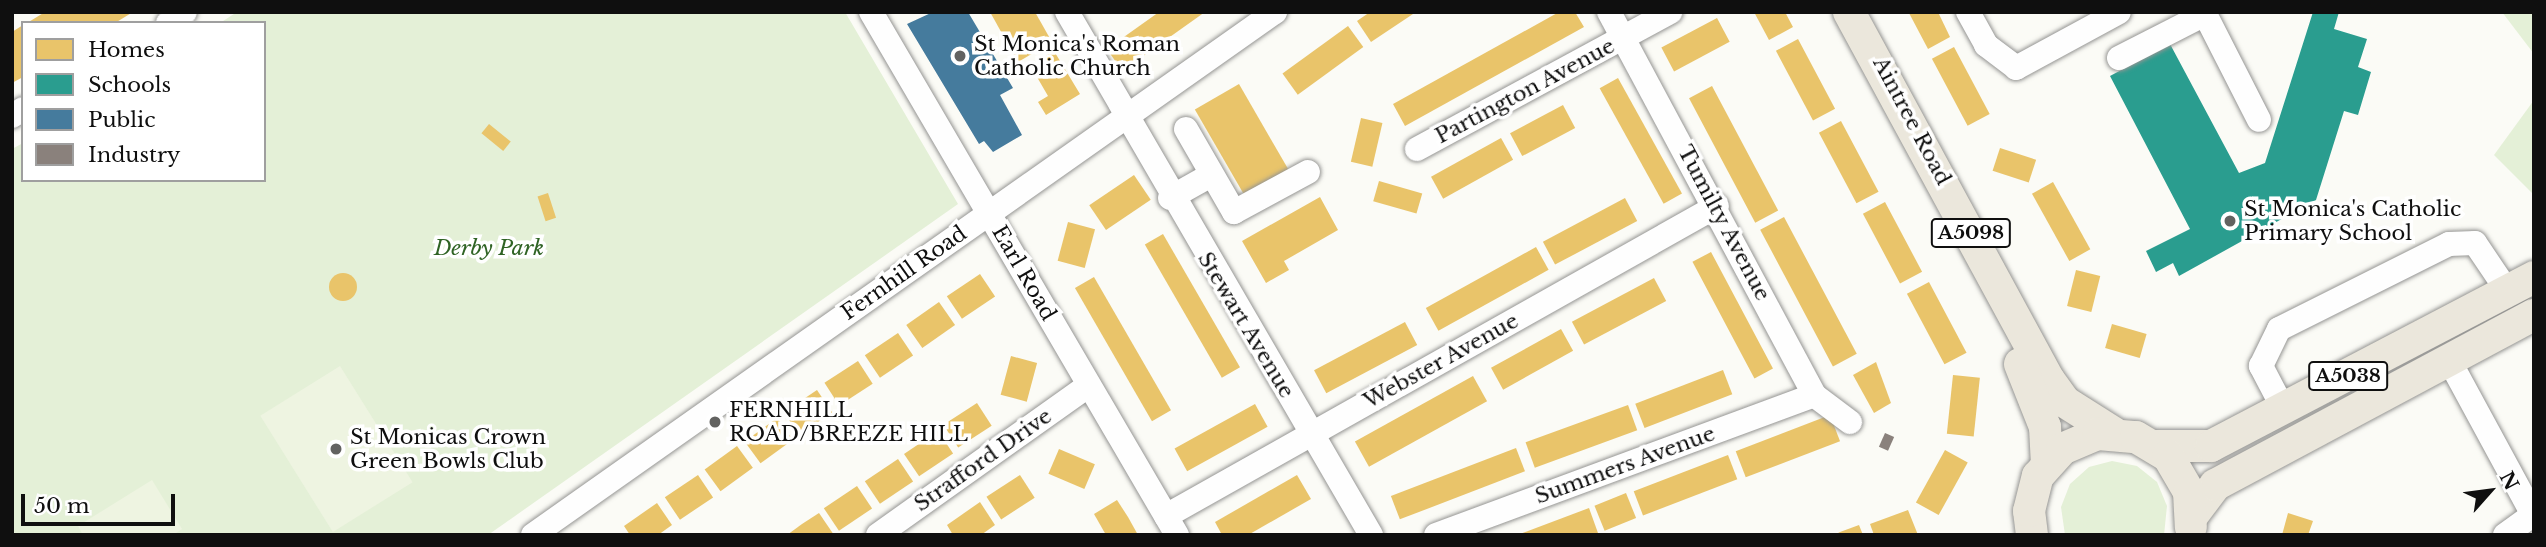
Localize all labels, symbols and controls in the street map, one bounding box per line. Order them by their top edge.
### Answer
legend [21,21,266,182]
place label: St Monica's Roman Catholic Church [974,31,1180,81]
street label: Partington Avenue [1431,33,1619,149]
text: Homes [88,37,165,63]
marker: St Monica's Roman Catholic Church [952,48,968,64]
street label: Aintree Road [1868,53,1956,189]
text: Schools [88,72,171,98]
text: Public [88,107,155,133]
street label: Tumilty Avenue [1672,140,1776,306]
text: Industry [88,142,180,168]
place label: St Monica's Catholic Primary School [2244,196,2461,246]
marker: St Monica's Catholic Primary School [2222,213,2238,229]
road number: A5098 [1931,218,2011,248]
street label: Fernhill Road [837,221,971,325]
street label: Earl Road [987,221,1061,325]
park label: Derby Park [434,235,544,261]
street label: Stewart Avenue [1192,247,1300,403]
street label: Webster Avenue [1359,308,1523,414]
road number: A5038 [2308,360,2388,392]
place label: FERNHILL ROAD/BREEZE HILL [729,397,968,447]
street label: Strafford Drive [909,403,1057,517]
marker: FERNHILL ROAD/BREEZE HILL [707,414,723,430]
street label: Summers Avenue [1531,421,1719,509]
place label: St Monicas Crown Green Bowls Club [350,424,546,474]
marker: St Monicas Crown Green Bowls Club [328,441,344,457]
north arrow [2455,456,2525,526]
text: N [2495,468,2523,494]
scale bar [24,480,178,524]
text: 50 m [34,493,89,519]

